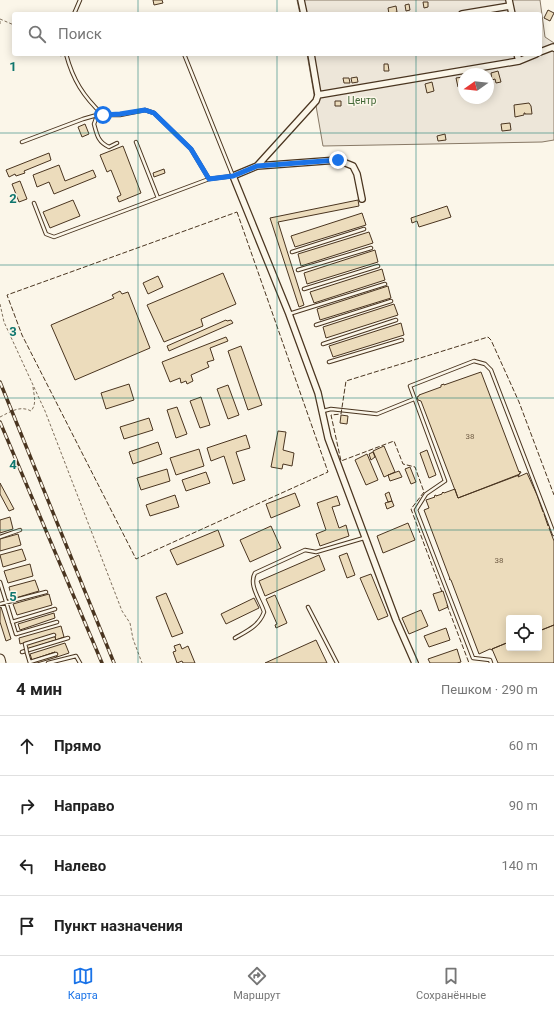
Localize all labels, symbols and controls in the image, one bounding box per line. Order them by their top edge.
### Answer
search box [12,12,542,56]
icon: search [26,23,48,45]
text: Поиск [58,25,102,43]
text: 1 [9,59,17,74]
north arrow [458,68,494,104]
park label: Центр [348,95,377,106]
route start [94,106,112,124]
route end [329,151,347,169]
text: 2 [9,191,17,206]
text: 3 [9,324,17,339]
house number: 38 [466,432,475,441]
text: 4 [9,457,17,472]
house number: 38 [495,556,504,565]
text: 5 [9,589,17,604]
map controls [506,615,542,651]
button: locate [506,615,542,651]
text: 4 мин [16,679,62,699]
text: Пешком · 290 m [441,682,538,697]
icon: ahead [16,735,38,757]
text: Прямо [54,737,101,755]
text: 60 m [509,738,538,753]
icon: right [16,795,38,817]
text: Направо [54,797,115,815]
text: 90 m [509,798,538,813]
icon: left [16,855,38,877]
text: Налево [54,857,106,875]
text: 140 m [501,858,538,873]
icon: arrive [16,915,38,937]
text: Пункт назначения [54,917,183,935]
tab: Карта [68,965,98,1002]
tab: Маршрут [233,965,281,1002]
tab: Сохранённые [416,965,486,1002]

